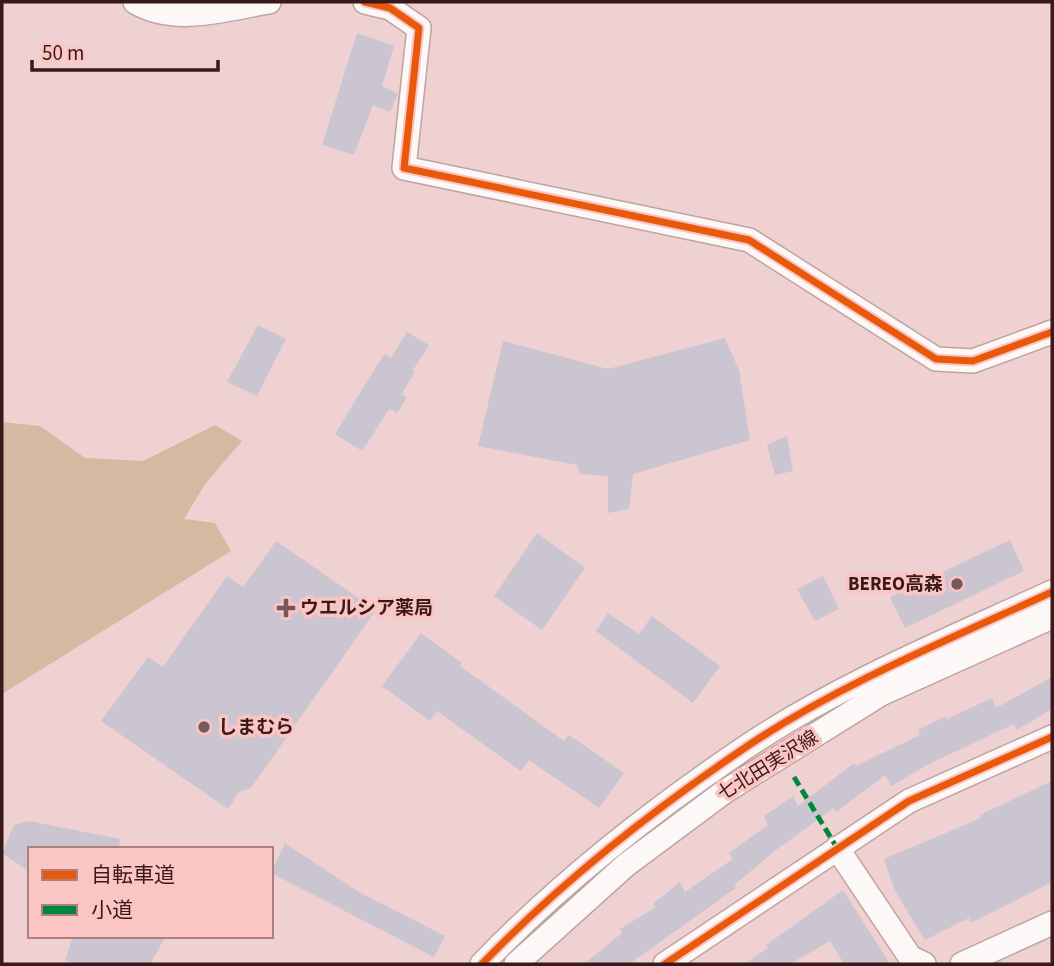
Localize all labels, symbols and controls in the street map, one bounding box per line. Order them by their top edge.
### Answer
scale bar [32,28,217,72]
text: 50 m [42,38,84,68]
place label: BEREO高森 [848,571,943,598]
marker: BEREO高森 [949,576,965,592]
place label: ウエルシア薬局 [300,595,433,622]
marker: ウエルシア薬局 [278,600,294,616]
place label: しまむら [218,714,294,741]
marker: しまむら [196,719,212,735]
street label: 七北田実沢線 [713,724,823,808]
legend [28,847,273,938]
text: 自転車道 [91,860,175,890]
text: 小道 [91,895,133,925]

